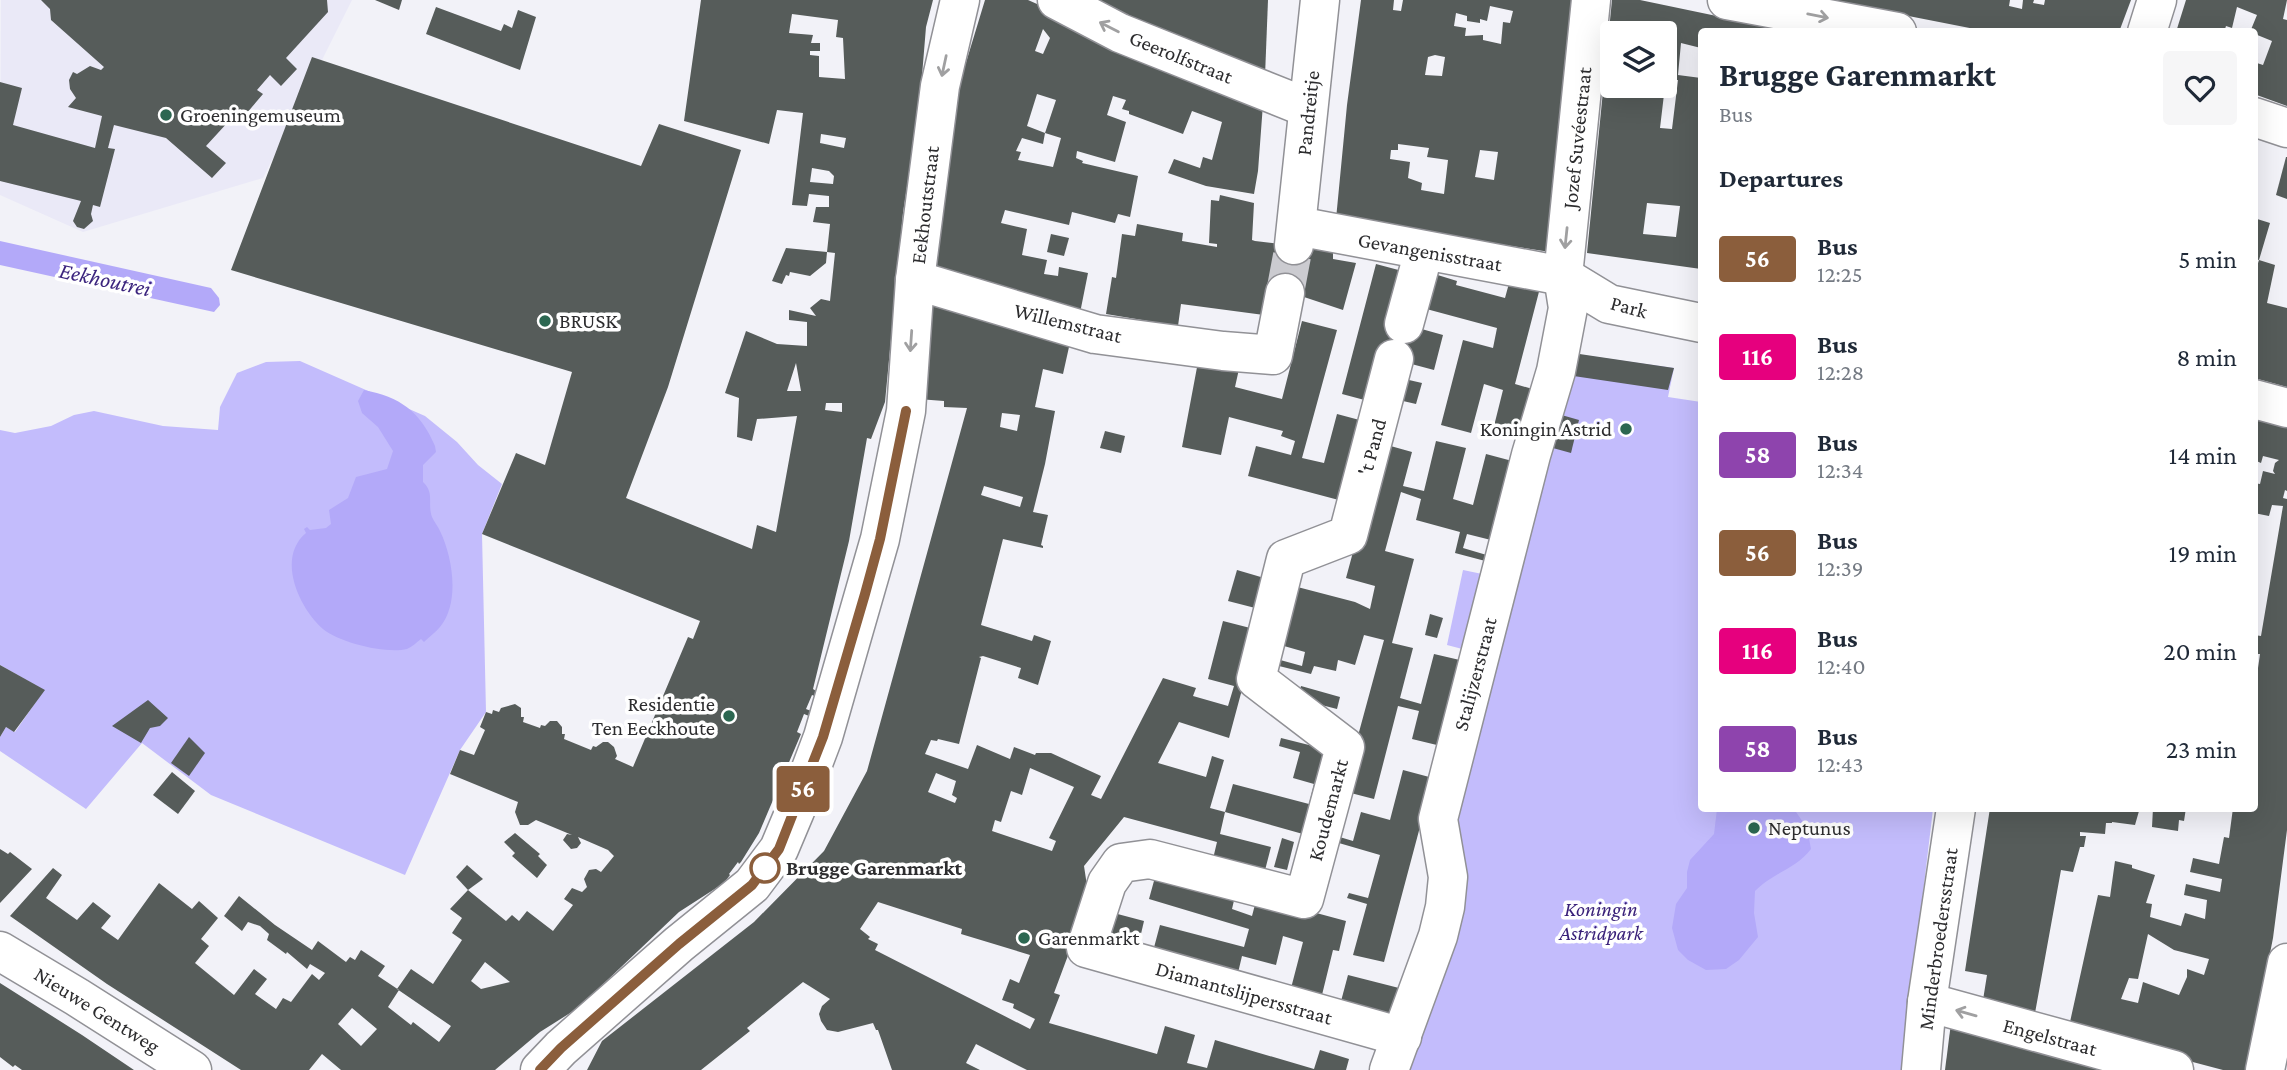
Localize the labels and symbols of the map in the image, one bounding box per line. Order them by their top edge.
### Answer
one-way arrow [1806,10,1829,24]
one-way arrow [1099,20,1120,33]
street label: Geerolfstraat [1126,25,1237,89]
one-way arrow [937,54,951,77]
street label: Jozef Suvéestraat [1557,65,1596,212]
street label: Pandreitje [1292,69,1324,157]
place label: Groeningemuseum [180,103,341,127]
marker: Groeningemuseum [158,107,174,123]
street label: Eekhoutstraat [906,144,944,265]
one-way arrow [1560,227,1573,249]
street label: Gevangenisstraat [1356,228,1505,277]
water label: Eekhoutrei [57,257,154,302]
street label: Park [1608,291,1650,323]
street label: Willemstraat [1012,298,1125,348]
place label: BRUSK [559,309,618,333]
marker: BRUSK [537,313,553,329]
one-way arrow [904,329,917,352]
street label: 't Pand [1353,416,1391,478]
place label: Koningin Astrid [1480,417,1612,441]
marker: Koningin Astrid [1618,421,1634,437]
street label: Stalijzerstraat [1448,614,1502,733]
place label: Residentie Ten Eeckhoute [592,692,715,740]
marker: Residentie Ten Eeckhoute [721,708,737,724]
street label: Koudemarkt [1303,755,1353,864]
line badge: 56 [772,766,834,812]
place label: Neptunus [1768,816,1851,840]
marker: Neptunus [1746,820,1762,836]
street label: Minderbroedersstraat [1913,845,1963,1032]
marker: Brugge Garenmarkt [750,853,780,883]
place label: Brugge Garenmarkt [786,856,963,880]
park label: Koningin Astridpark [1558,897,1644,945]
place label: Garenmarkt [1038,926,1140,950]
marker: Garenmarkt [1016,930,1032,946]
street label: Diamantslijpersstraat [1153,956,1336,1030]
street label: Nieuwe Gentweg [30,962,164,1058]
one-way arrow [1956,1006,1978,1019]
street label: Engelstraat [2000,1013,2101,1061]

